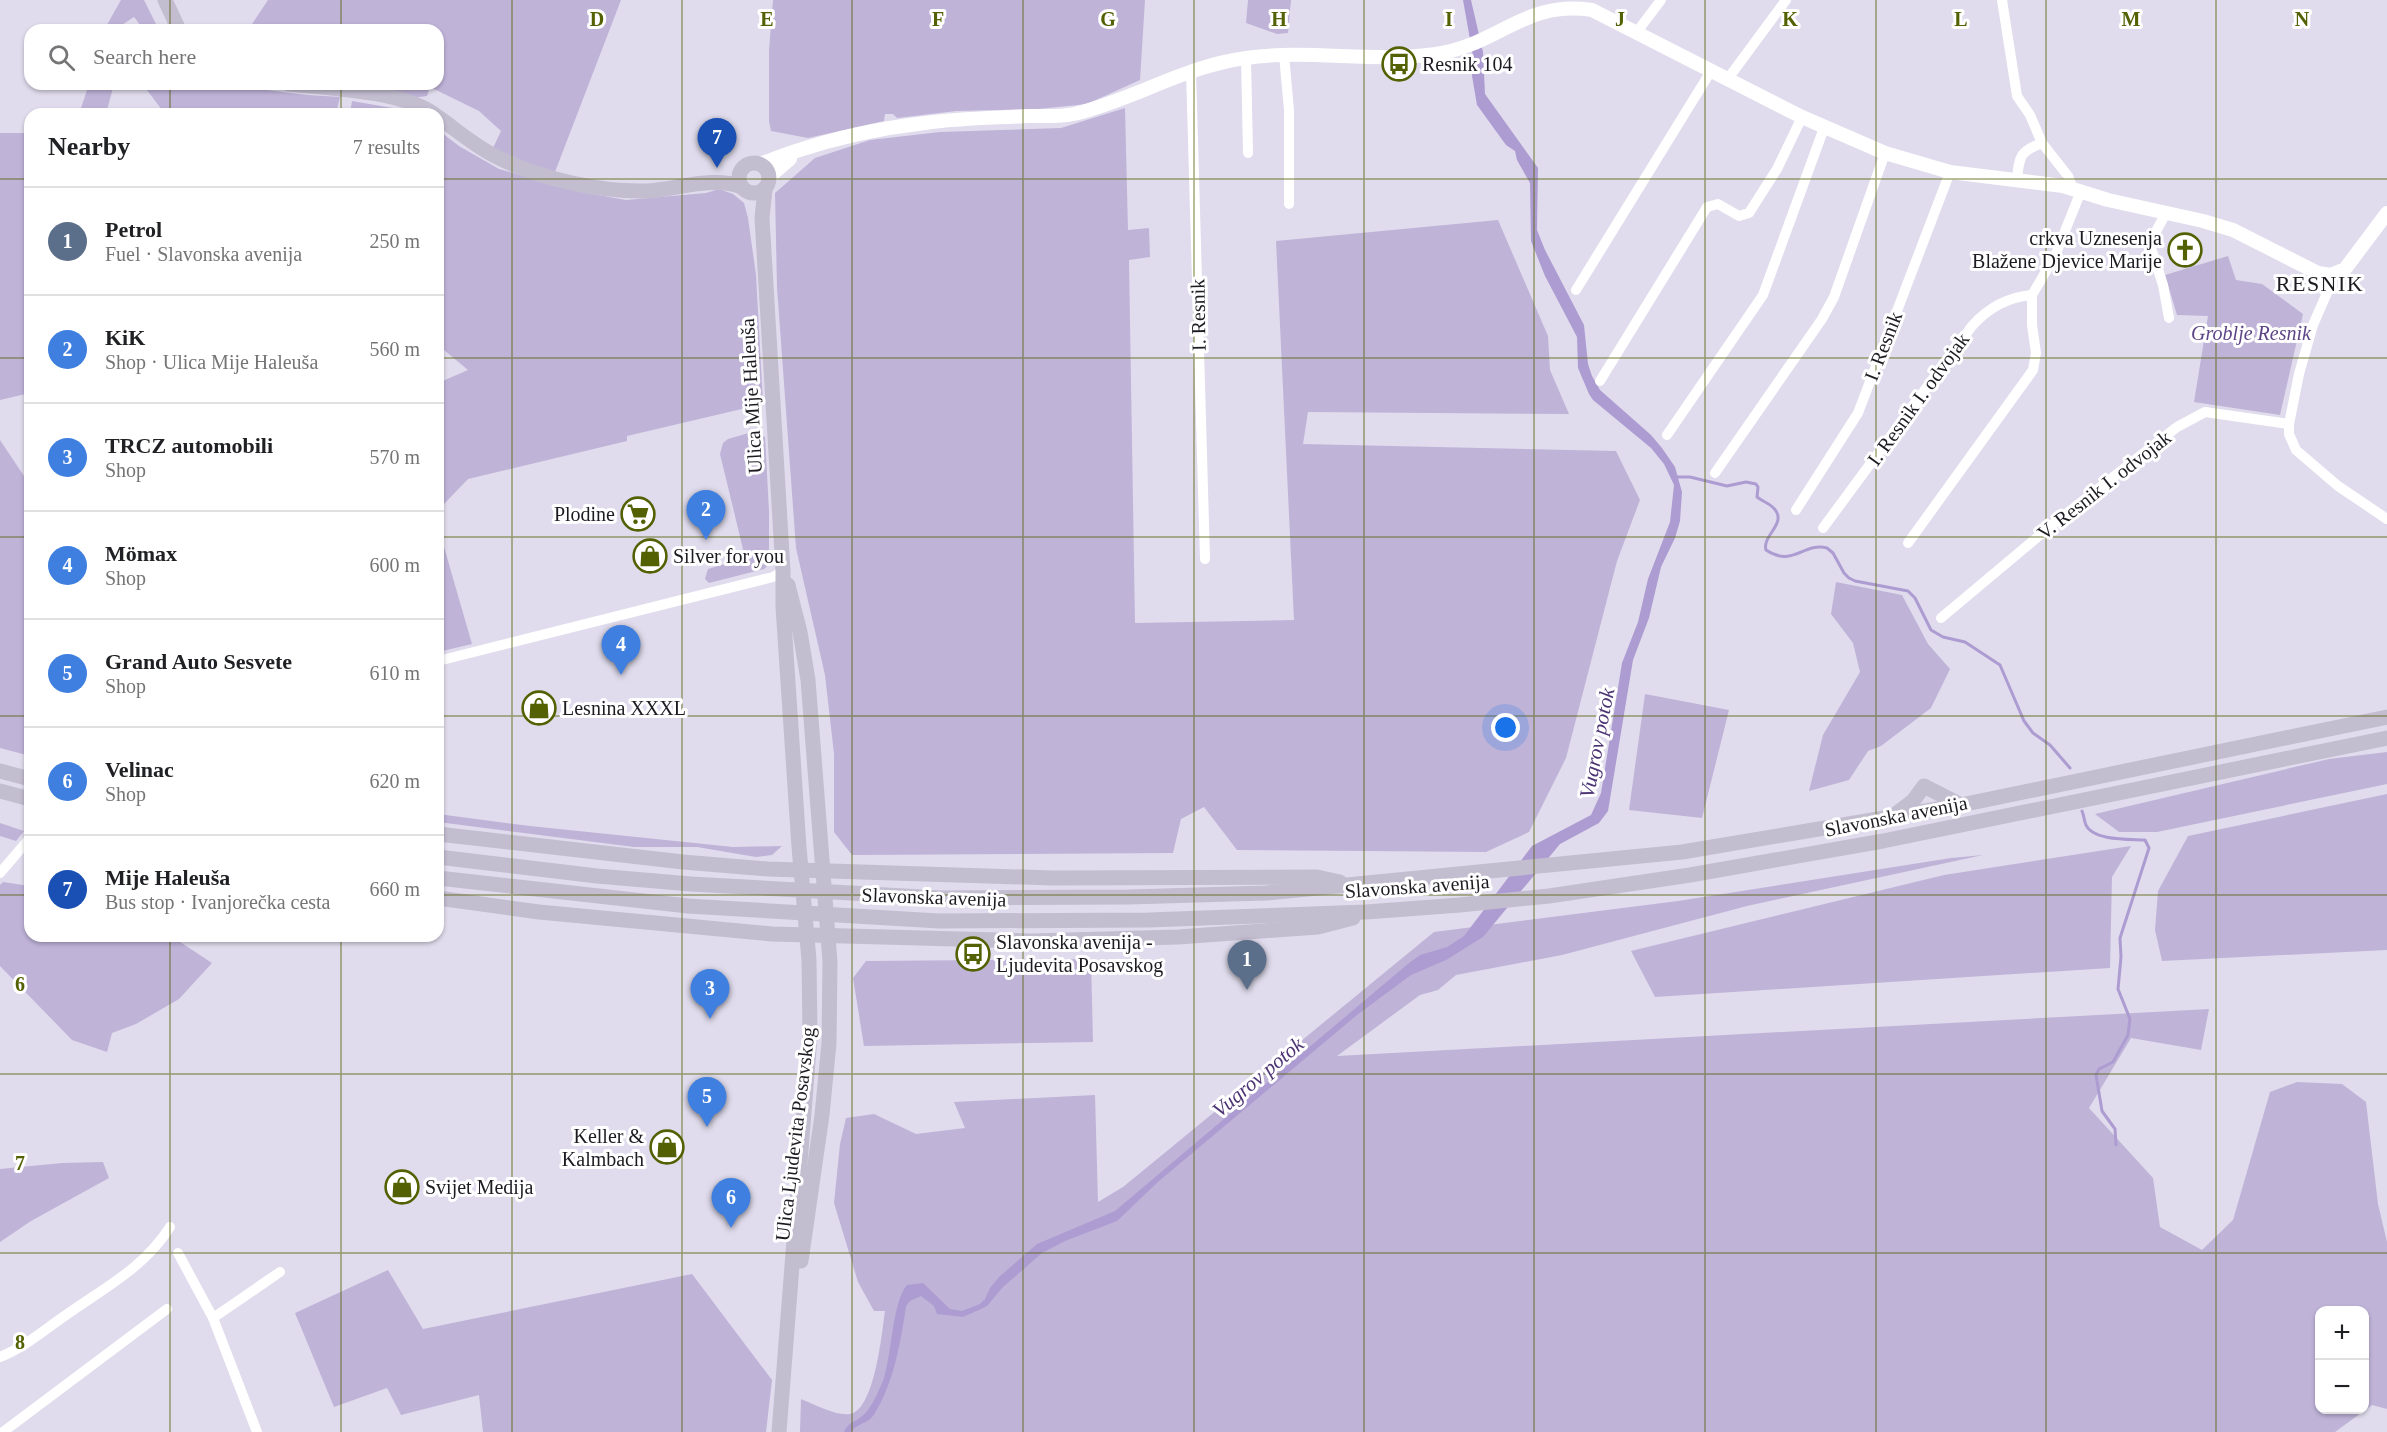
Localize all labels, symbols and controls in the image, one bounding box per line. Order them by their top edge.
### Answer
text: D [590,8,604,30]
text: E [760,8,774,30]
text: F [932,8,944,30]
text: G [1100,8,1116,30]
text: H [1271,8,1287,30]
text: I [1445,8,1453,30]
text: J [1615,8,1625,30]
text: K [1782,8,1798,30]
text: L [1954,8,1968,30]
text: M [2122,8,2141,30]
text: N [2295,8,2310,30]
search box [24,24,444,90]
icon: search [45,41,78,74]
text: Search here [93,44,196,69]
bus stop icon: Resnik 104 [1381,46,1417,82]
place label: Resnik 104 [1422,53,1513,75]
pin: 7 [698,118,736,168]
text: Nearby [48,132,130,161]
text: 7 results [353,136,420,158]
text: Petrol [105,217,162,242]
place label: crkva Uznesenja Blažene Djevice Marije [1972,227,2162,273]
text: 1 [63,230,73,252]
text: 250 m [369,230,420,252]
church icon: crkva Uznesenja Blažene Djevice Marije [2167,232,2203,268]
text: Fuel · Slavonska avenija [105,243,302,265]
district label: RESNIK [2276,271,2364,296]
street label: I. Resnik [1186,279,1210,351]
street label: I. Resnik [1860,308,1906,384]
street label: Ulica Mije Haleuša [736,318,767,474]
park label: Groblje Resnik [2191,322,2312,345]
text: KiK [105,325,145,350]
street label: I. Resnik I. odvojak [1863,328,1974,470]
text: 2 [63,338,73,360]
text: 560 m [369,338,420,360]
text: Shop · Ulica Mije Haleuša [105,351,318,373]
street label: V. Resnik I. odvojak [2033,426,2176,545]
text: TRCZ automobili [105,433,273,458]
text: 3 [63,446,73,468]
text: 570 m [369,446,420,468]
text: Shop [105,459,146,481]
pin: 2 [686,490,726,540]
supermarket icon: Plodine [620,496,656,532]
place label: Plodine [554,503,615,525]
shop icon: Silver for you [632,538,668,574]
text: Mömax [105,541,177,566]
place label: Silver for you [673,545,784,568]
text: 4 [63,554,73,576]
text: 600 m [369,554,420,576]
text: Shop [105,567,146,589]
pin: 4 [602,626,640,675]
text: Grand Auto Sesvete [105,649,292,674]
text: 5 [63,662,73,684]
text: 610 m [369,662,420,684]
text: Shop [105,675,146,697]
water label: Vugrov potok [1575,685,1620,800]
shop icon: Lesnina XXXL [521,690,557,726]
place label: Lesnina XXXL [562,697,686,719]
your location [1491,713,1520,742]
text: Velinac [105,757,174,782]
text: 6 [63,770,73,792]
text: 620 m [369,770,420,792]
text: Shop [105,783,146,805]
street label: Slavonska avenija [1823,791,1970,842]
text: Mije Haleuša [105,865,230,890]
street label: Slavonska avenija [1344,870,1490,903]
text: 7 [63,878,73,900]
text: 660 m [369,878,420,900]
street label: Slavonska avenija [861,883,1007,912]
text: Bus stop · Ivanjorečka cesta [105,891,330,913]
place label: Slavonska avenija - Ljudevita Posavskog [996,931,1163,977]
bus stop icon: Slavonska avenija - Ljudevita Posavskog [955,936,991,972]
pin: 1 [1228,940,1266,990]
pin: 3 [690,970,730,1019]
text: 6 [15,973,25,995]
street label: Ulica Ljudevita Posavskog [771,1026,820,1242]
water label: Vugrov potok [1208,1032,1309,1122]
pin: 5 [688,1078,726,1127]
place label: Keller & Kalmbach [562,1125,644,1170]
shop icon: Keller & Kalmbach [649,1129,685,1165]
text: 7 [15,1152,25,1174]
shop icon: Svijet Medija [384,1169,420,1205]
place label: Svijet Medija [425,1176,533,1199]
pin: 6 [712,1178,750,1228]
map controls [2315,1306,2369,1414]
button: + [2315,1306,2369,1360]
text: 8 [15,1331,25,1353]
button: − [2315,1360,2369,1414]

